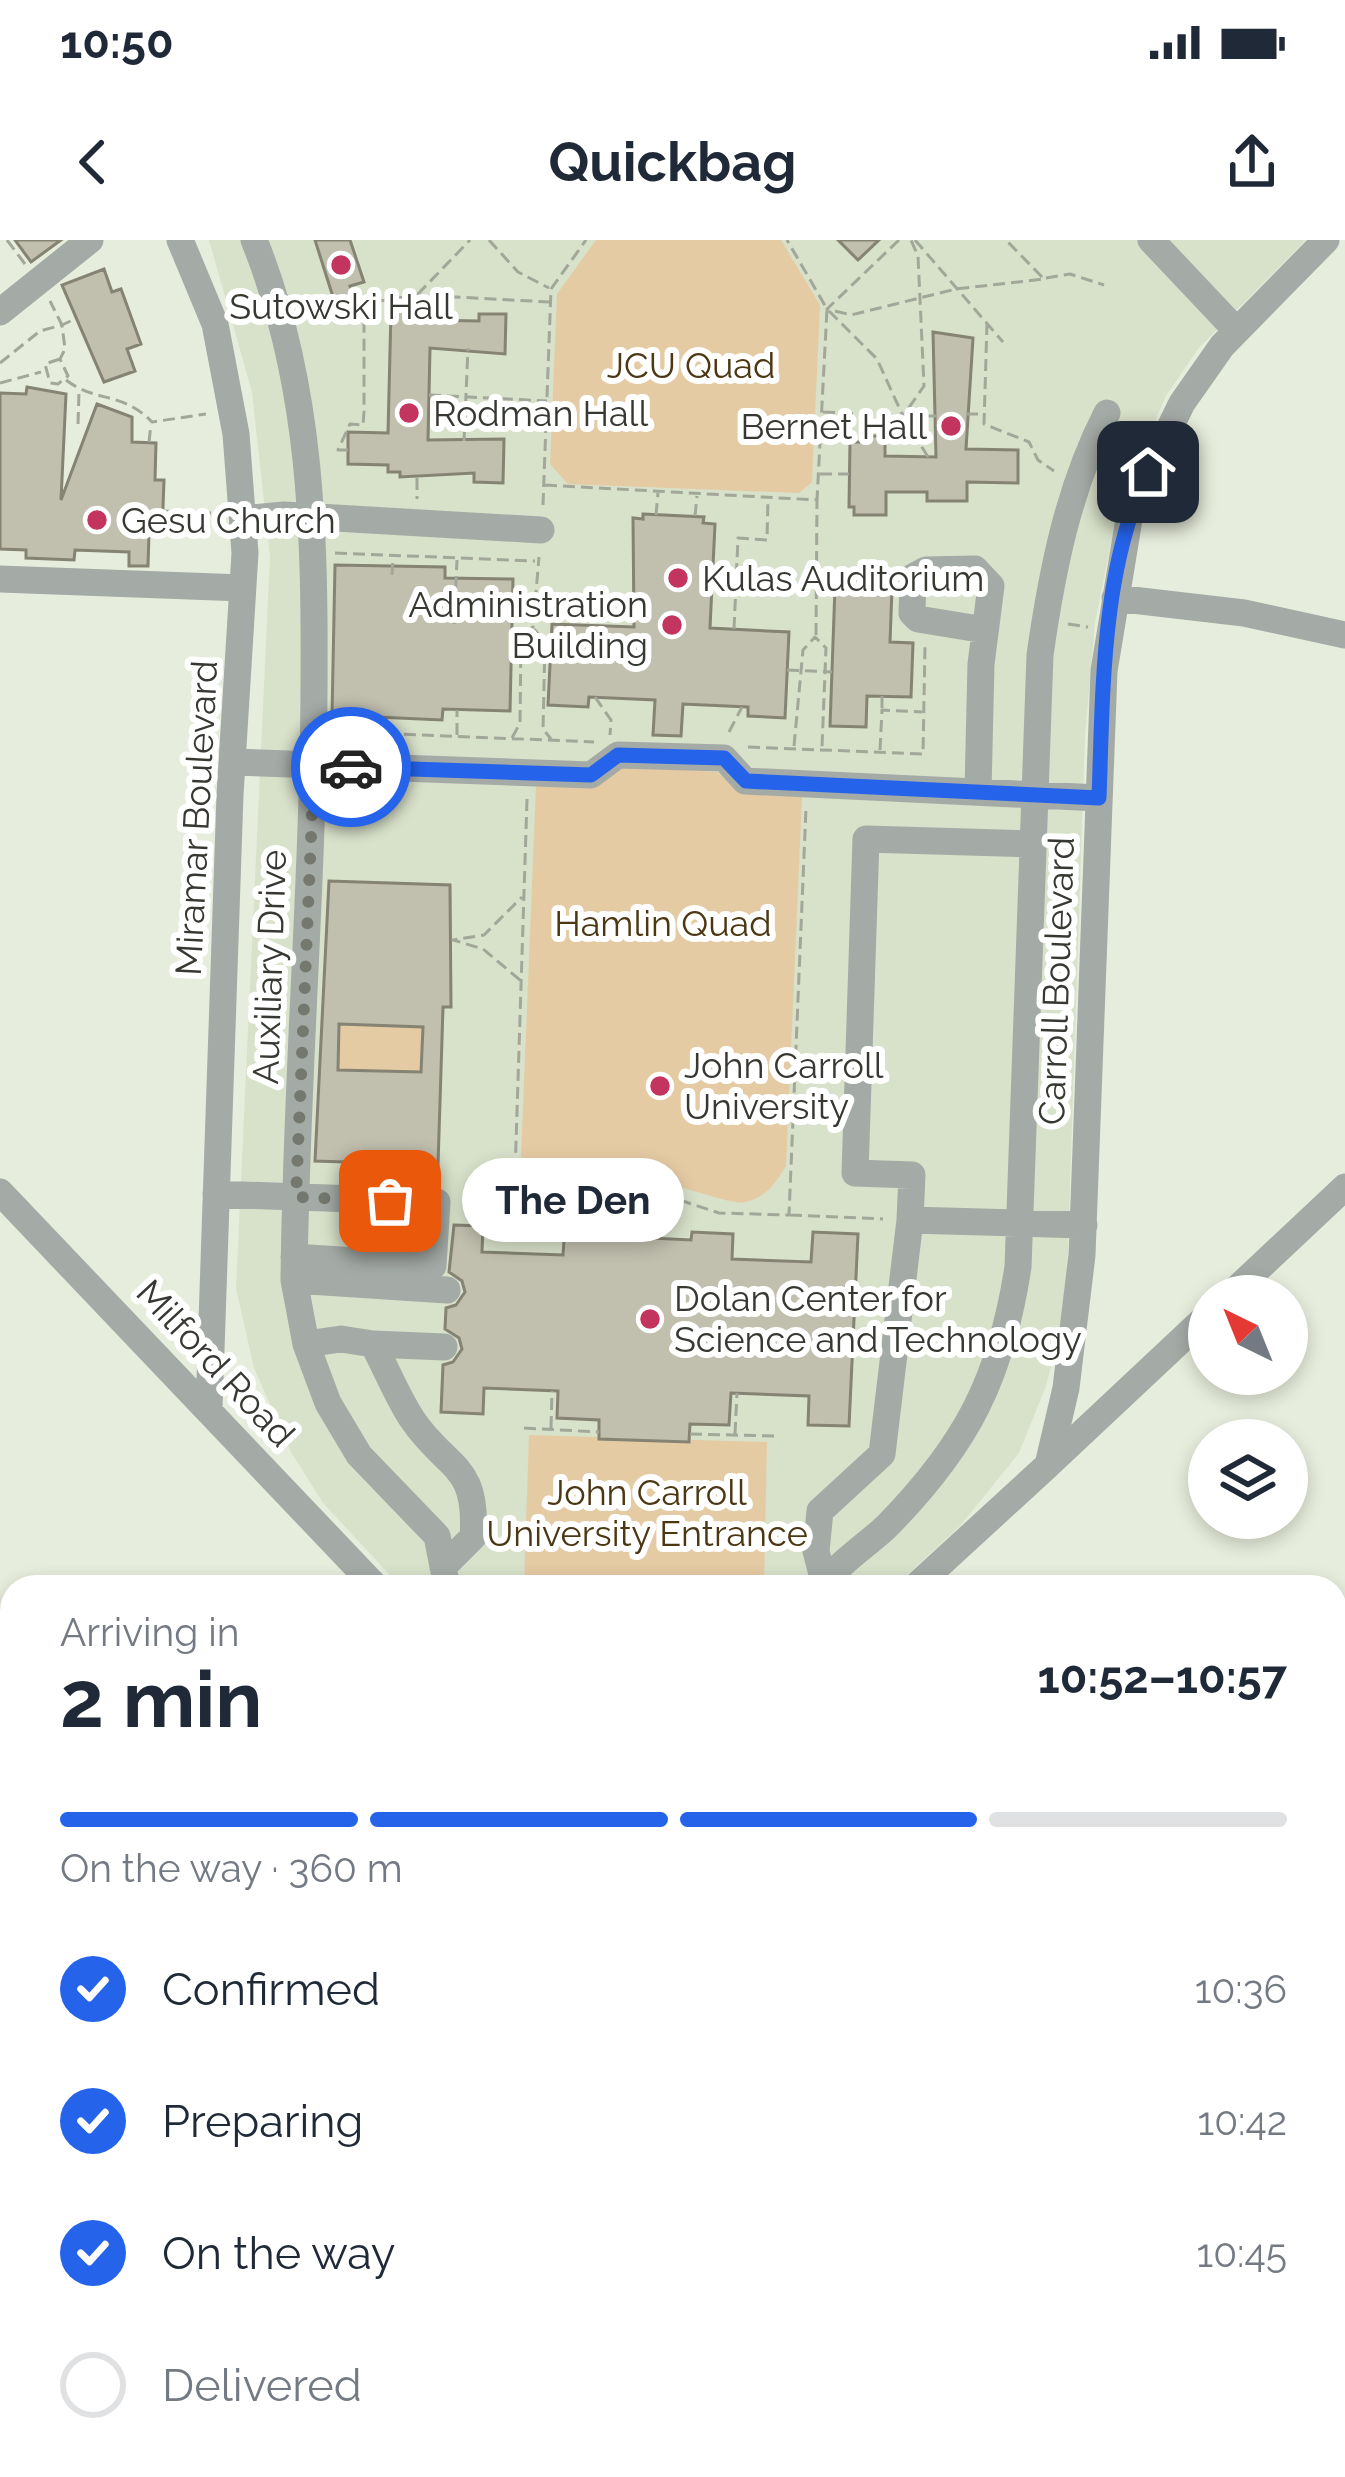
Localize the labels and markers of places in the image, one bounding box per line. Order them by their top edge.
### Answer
marker: Sutowski Hall [328,252,354,278]
place label: Sutowski Hall [229,285,453,327]
place label: Rodman Hall [433,392,648,434]
marker: Rodman Hall [396,400,422,426]
place label: Bernet Hall [740,405,927,447]
marker: Bernet Hall [938,413,964,439]
pin [1097,421,1199,523]
place label: Gesu Church [121,499,336,541]
marker: Gesu Church [84,507,110,533]
place label: Kulas Auditorium [702,557,984,599]
marker: Kulas Auditorium [665,565,691,591]
place label: Administration Building [408,583,648,666]
marker: Administration Building [659,612,685,638]
place label: John Carroll University [684,1044,884,1127]
marker: John Carroll University [647,1073,673,1099]
pin [339,1150,441,1252]
callout: The Den [462,1159,684,1243]
place label: Dolan Center for Science and Technology [674,1277,1082,1360]
marker: Dolan Center for Science and Technology [637,1306,663,1332]

